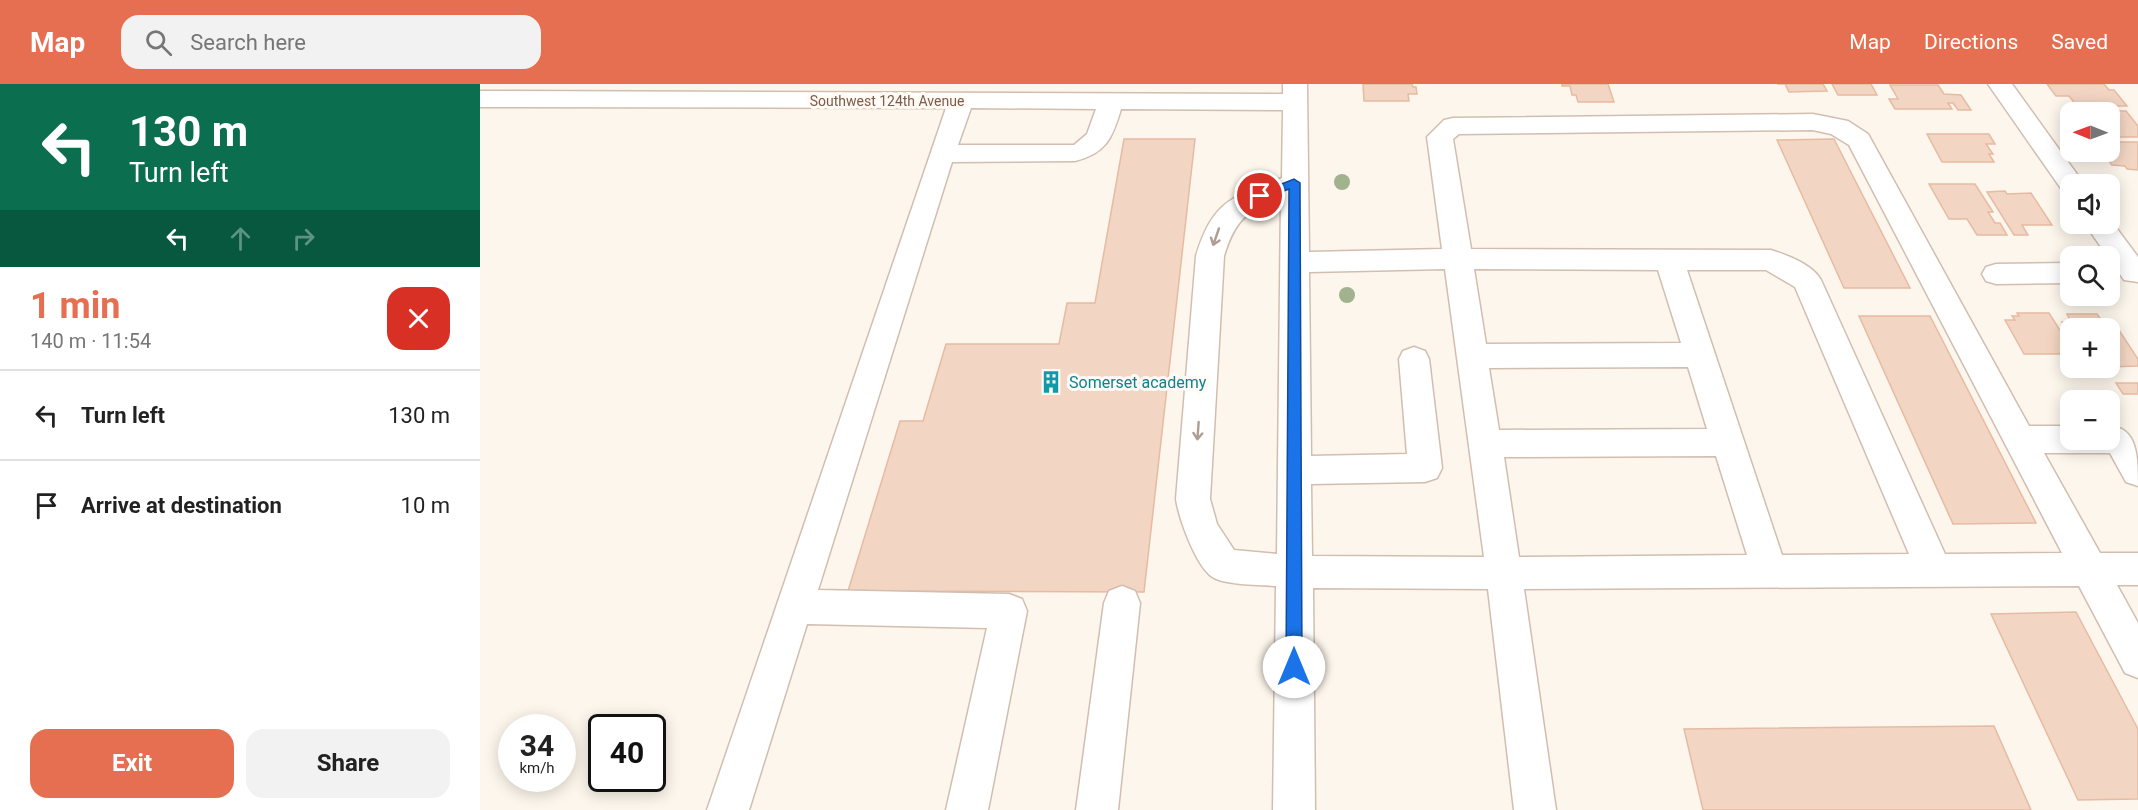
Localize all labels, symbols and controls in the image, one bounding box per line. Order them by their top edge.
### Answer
search box [121,15,541,69]
text: Map [30,26,85,59]
icon: search [142,26,175,59]
text: Search here [190,30,306,55]
text: Map [1849,30,1891,54]
text: Directions [1924,30,2018,54]
text: Saved [2051,30,2108,54]
street label: Southwest 124th Avenue [810,93,964,109]
north arrow [2060,102,2120,162]
map controls [2060,102,2120,450]
text: 130 m [129,107,248,156]
icon: left [30,108,108,186]
text: Turn left [129,157,229,189]
pin [1234,170,1285,221]
button: sound [2060,174,2120,234]
icon: arrive [1243,179,1276,212]
icon: left [161,222,194,255]
icon: ahead [224,222,257,255]
icon: right [287,222,320,255]
one-way arrow [1209,228,1220,246]
button: search [2060,246,2120,306]
text: 1 min [30,285,121,327]
button: close [387,287,450,350]
button: + [2060,318,2120,378]
text: 140 m · 11:54 [30,329,151,353]
building icon: Somerset academy [1038,369,1064,395]
place label: Somerset academy [1069,373,1207,392]
button: − [2060,390,2120,450]
icon: left [30,399,63,432]
text: Turn left [81,403,165,428]
text: 130 m [388,403,450,428]
one-way arrow [1192,421,1203,441]
icon: arrive [30,489,63,522]
text: Arrive at destination [81,493,282,518]
text: 10 m [401,493,450,518]
position arrow [1262,635,1326,699]
speed limit sign: 40 [588,714,666,792]
text: 34 [520,728,554,763]
button: Exit [30,729,234,798]
button: Share [246,729,450,798]
text: km/h [519,759,555,777]

